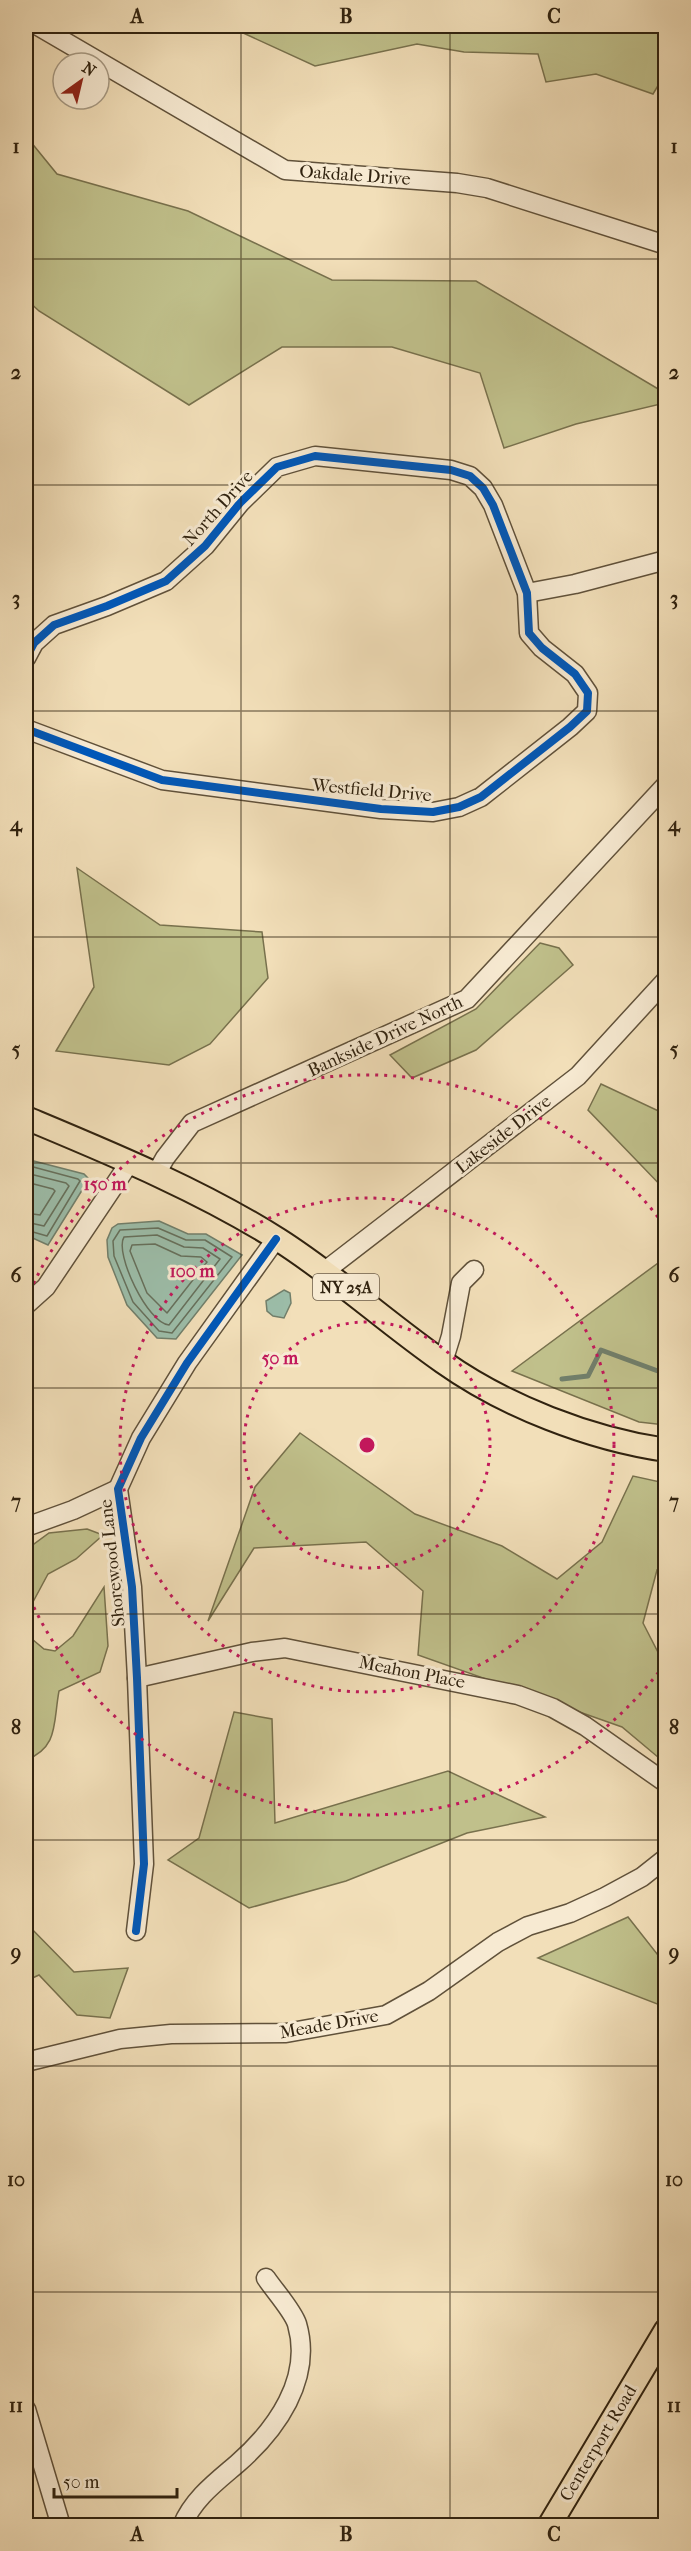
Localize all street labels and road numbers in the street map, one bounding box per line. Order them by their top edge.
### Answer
street label: Oakdale Drive [299,161,411,190]
street label: North Drive [179,466,258,550]
street label: Westfield Drive [310,775,433,806]
street label: Bankside Drive North [304,991,466,1082]
street label: Lakeside Drive [451,1091,555,1178]
road number: NY 25A [313,1274,379,1300]
street label: Shorewood Lane [95,1498,130,1628]
street label: Meahon Place [357,1652,467,1693]
street label: Meade Drive [278,2005,380,2044]
street label: Centerport Road [556,2381,641,2505]

